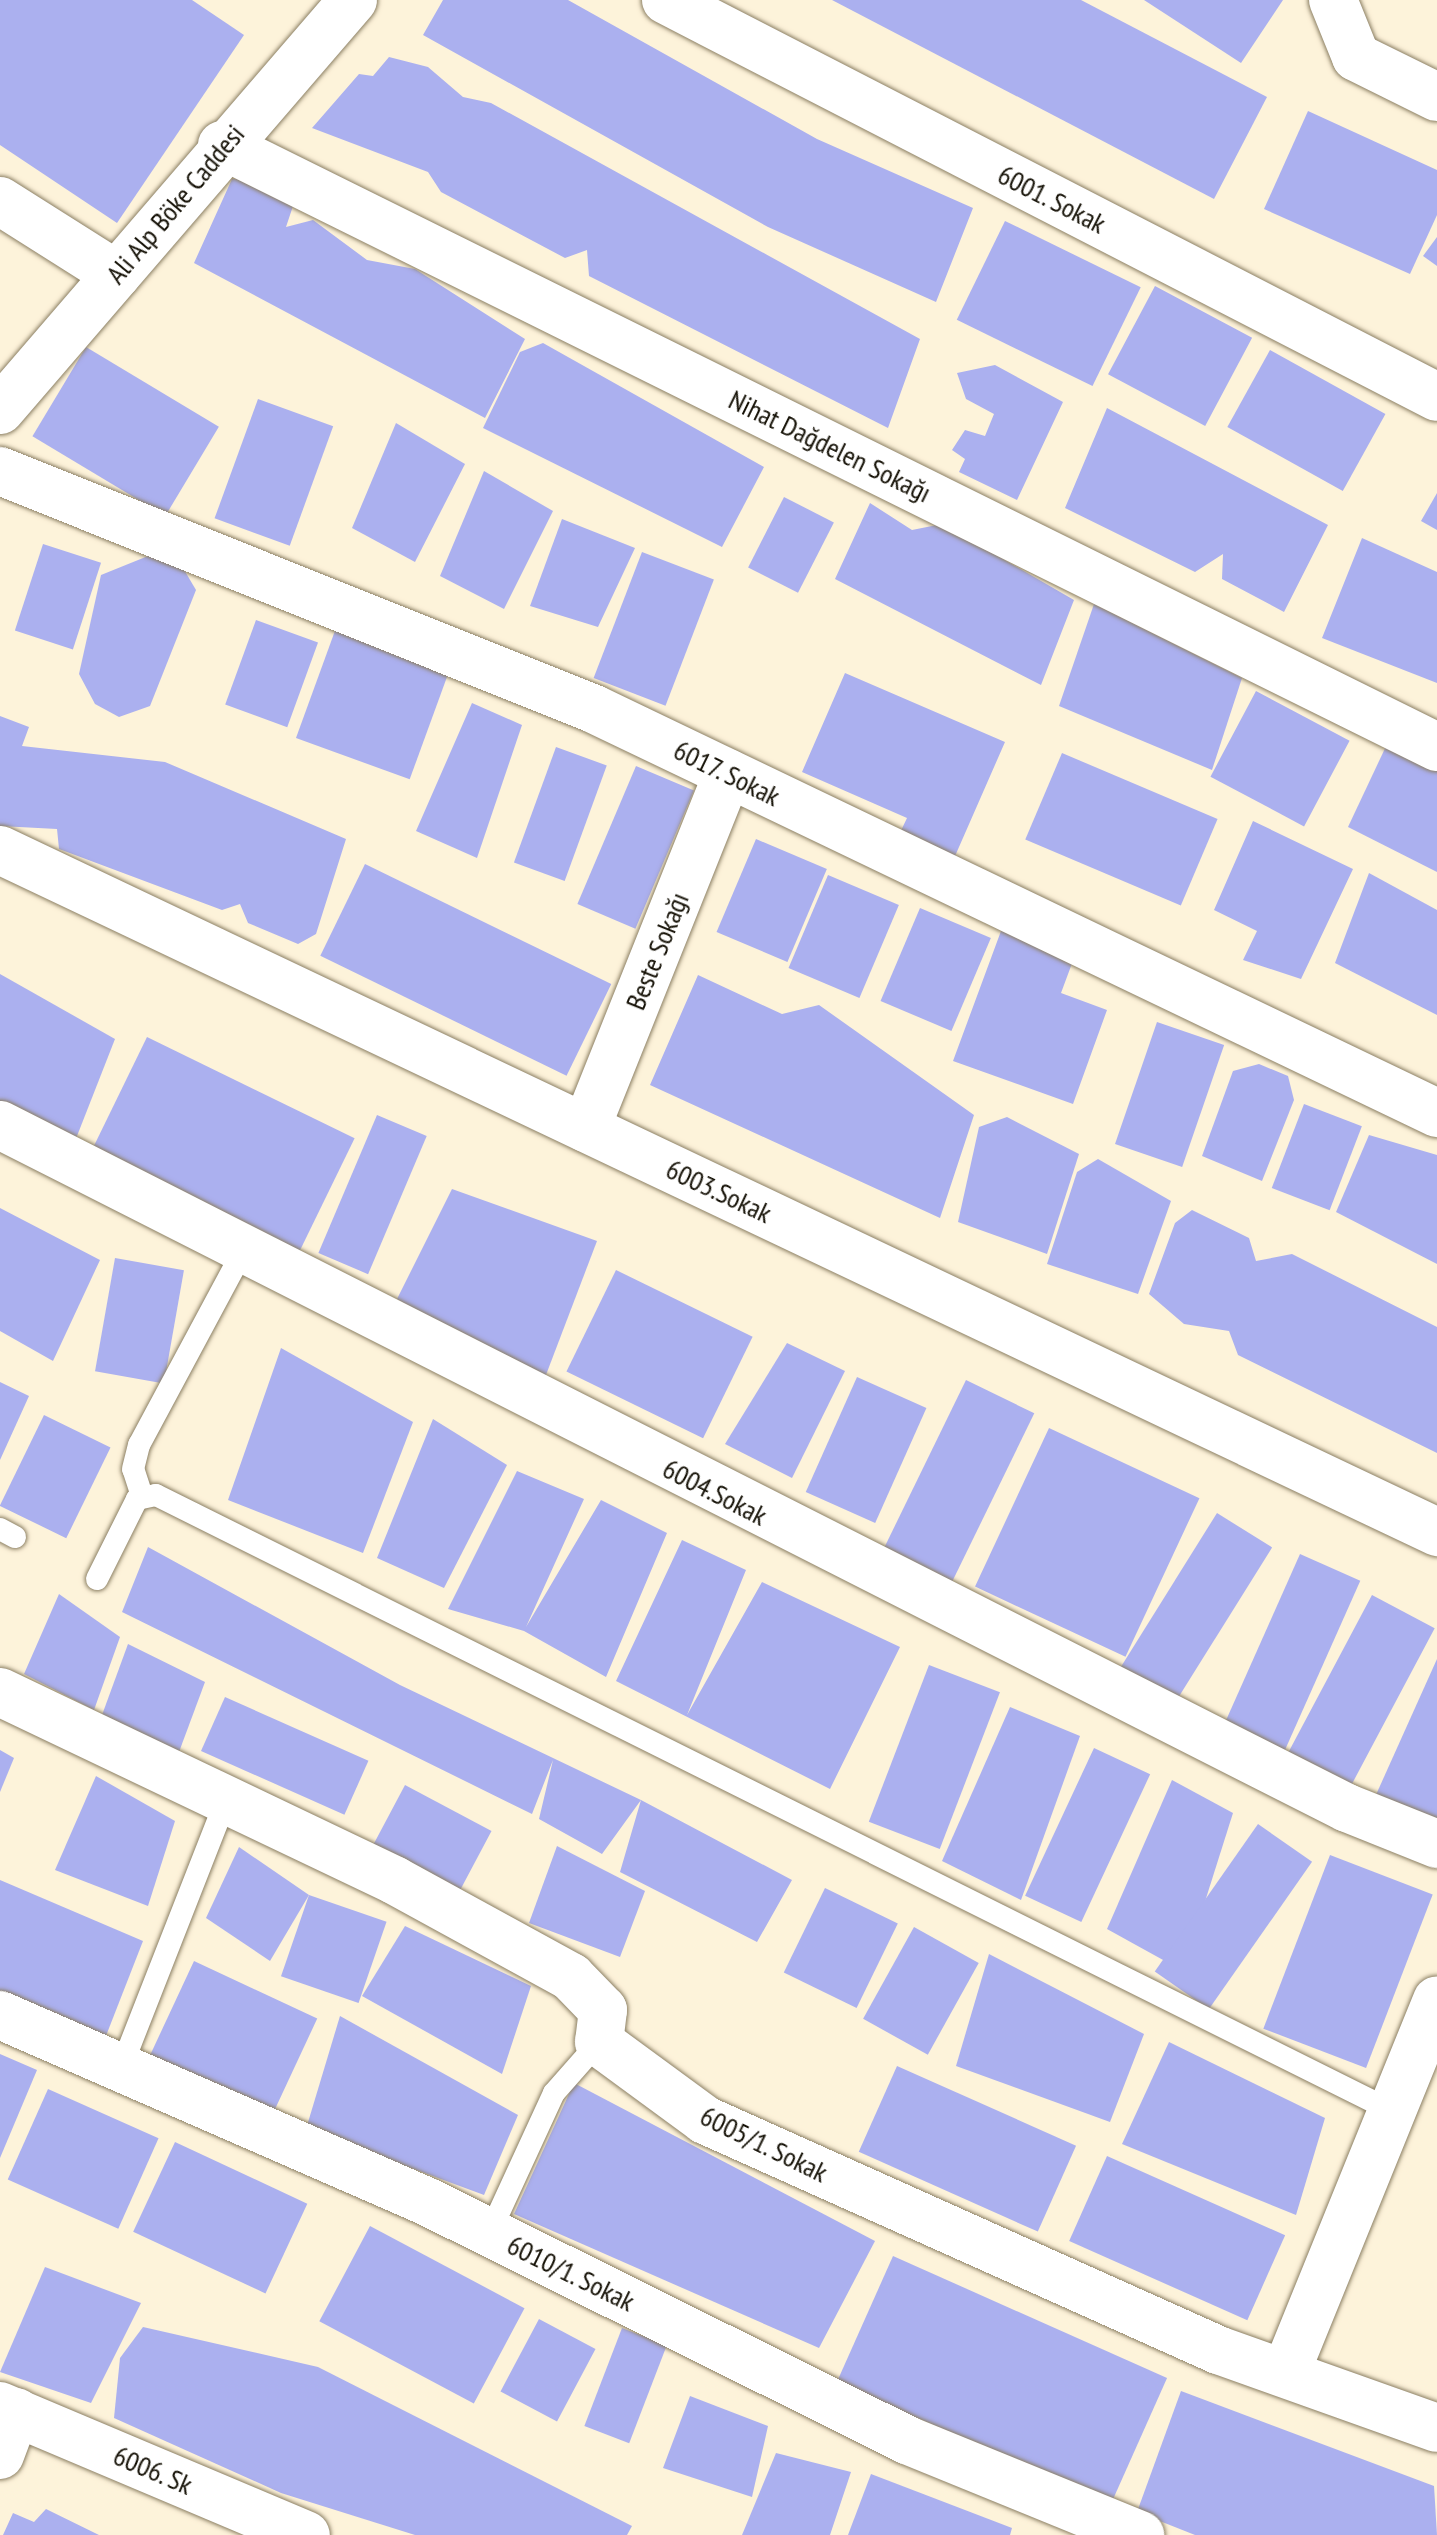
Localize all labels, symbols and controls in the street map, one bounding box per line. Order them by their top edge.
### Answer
street label: Ali Alp Böke Caddesi [98,117,252,291]
street label: 6001. Sokak [992,157,1112,241]
street label: Nihat Dağdelen Sokağı [723,383,937,509]
street label: 6017. Sokak [668,733,786,813]
street label: Beste Sokağı [618,887,696,1015]
street label: 6003.Sokak [661,1152,777,1230]
street label: 6004.Sokak [657,1452,773,1532]
street label: 6005/1. Sokak [694,2098,834,2190]
street label: 6010/1. Sokak [501,2227,641,2319]
street label: 6006. Sk [108,2438,198,2502]

